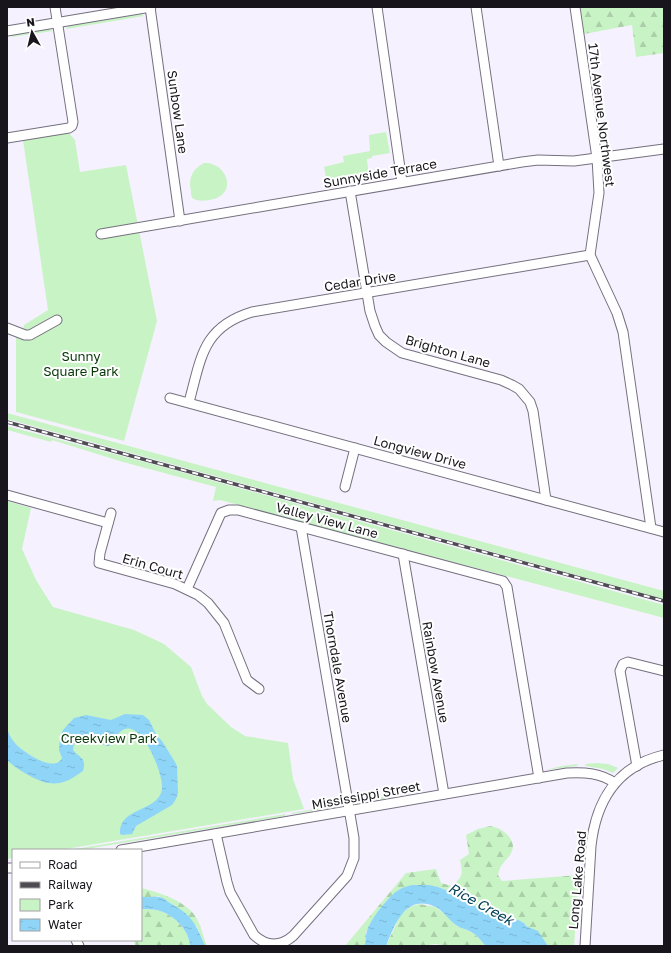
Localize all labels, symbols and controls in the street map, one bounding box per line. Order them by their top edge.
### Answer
north arrow [12,12,52,52]
text: N [25,15,36,29]
street label: 17th Avenue Northwest [585,42,619,188]
street label: Sunbow Lane [164,69,192,155]
street label: Sunnyside Terrace [322,155,438,191]
street label: Cedar Drive [323,267,397,295]
street label: Brighton Lane [404,331,492,371]
park label: Sunny Square Park [43,348,119,379]
street label: Longview Drive [372,432,468,472]
street label: Valley View Lane [274,499,380,541]
street label: Erin Court [121,550,185,582]
street label: Thorndale Avenue [320,610,356,724]
street label: Rainbow Avenue [419,620,453,724]
park label: Creekview Park [61,730,158,746]
street label: Mississippi Street [310,778,422,812]
street label: Long Lake Road [565,830,589,930]
legend [12,849,142,941]
text: Road [48,857,77,872]
text: Railway [48,877,93,892]
water label: Rice Creek [446,879,518,929]
text: Park [48,897,74,912]
text: Water [48,917,82,932]

